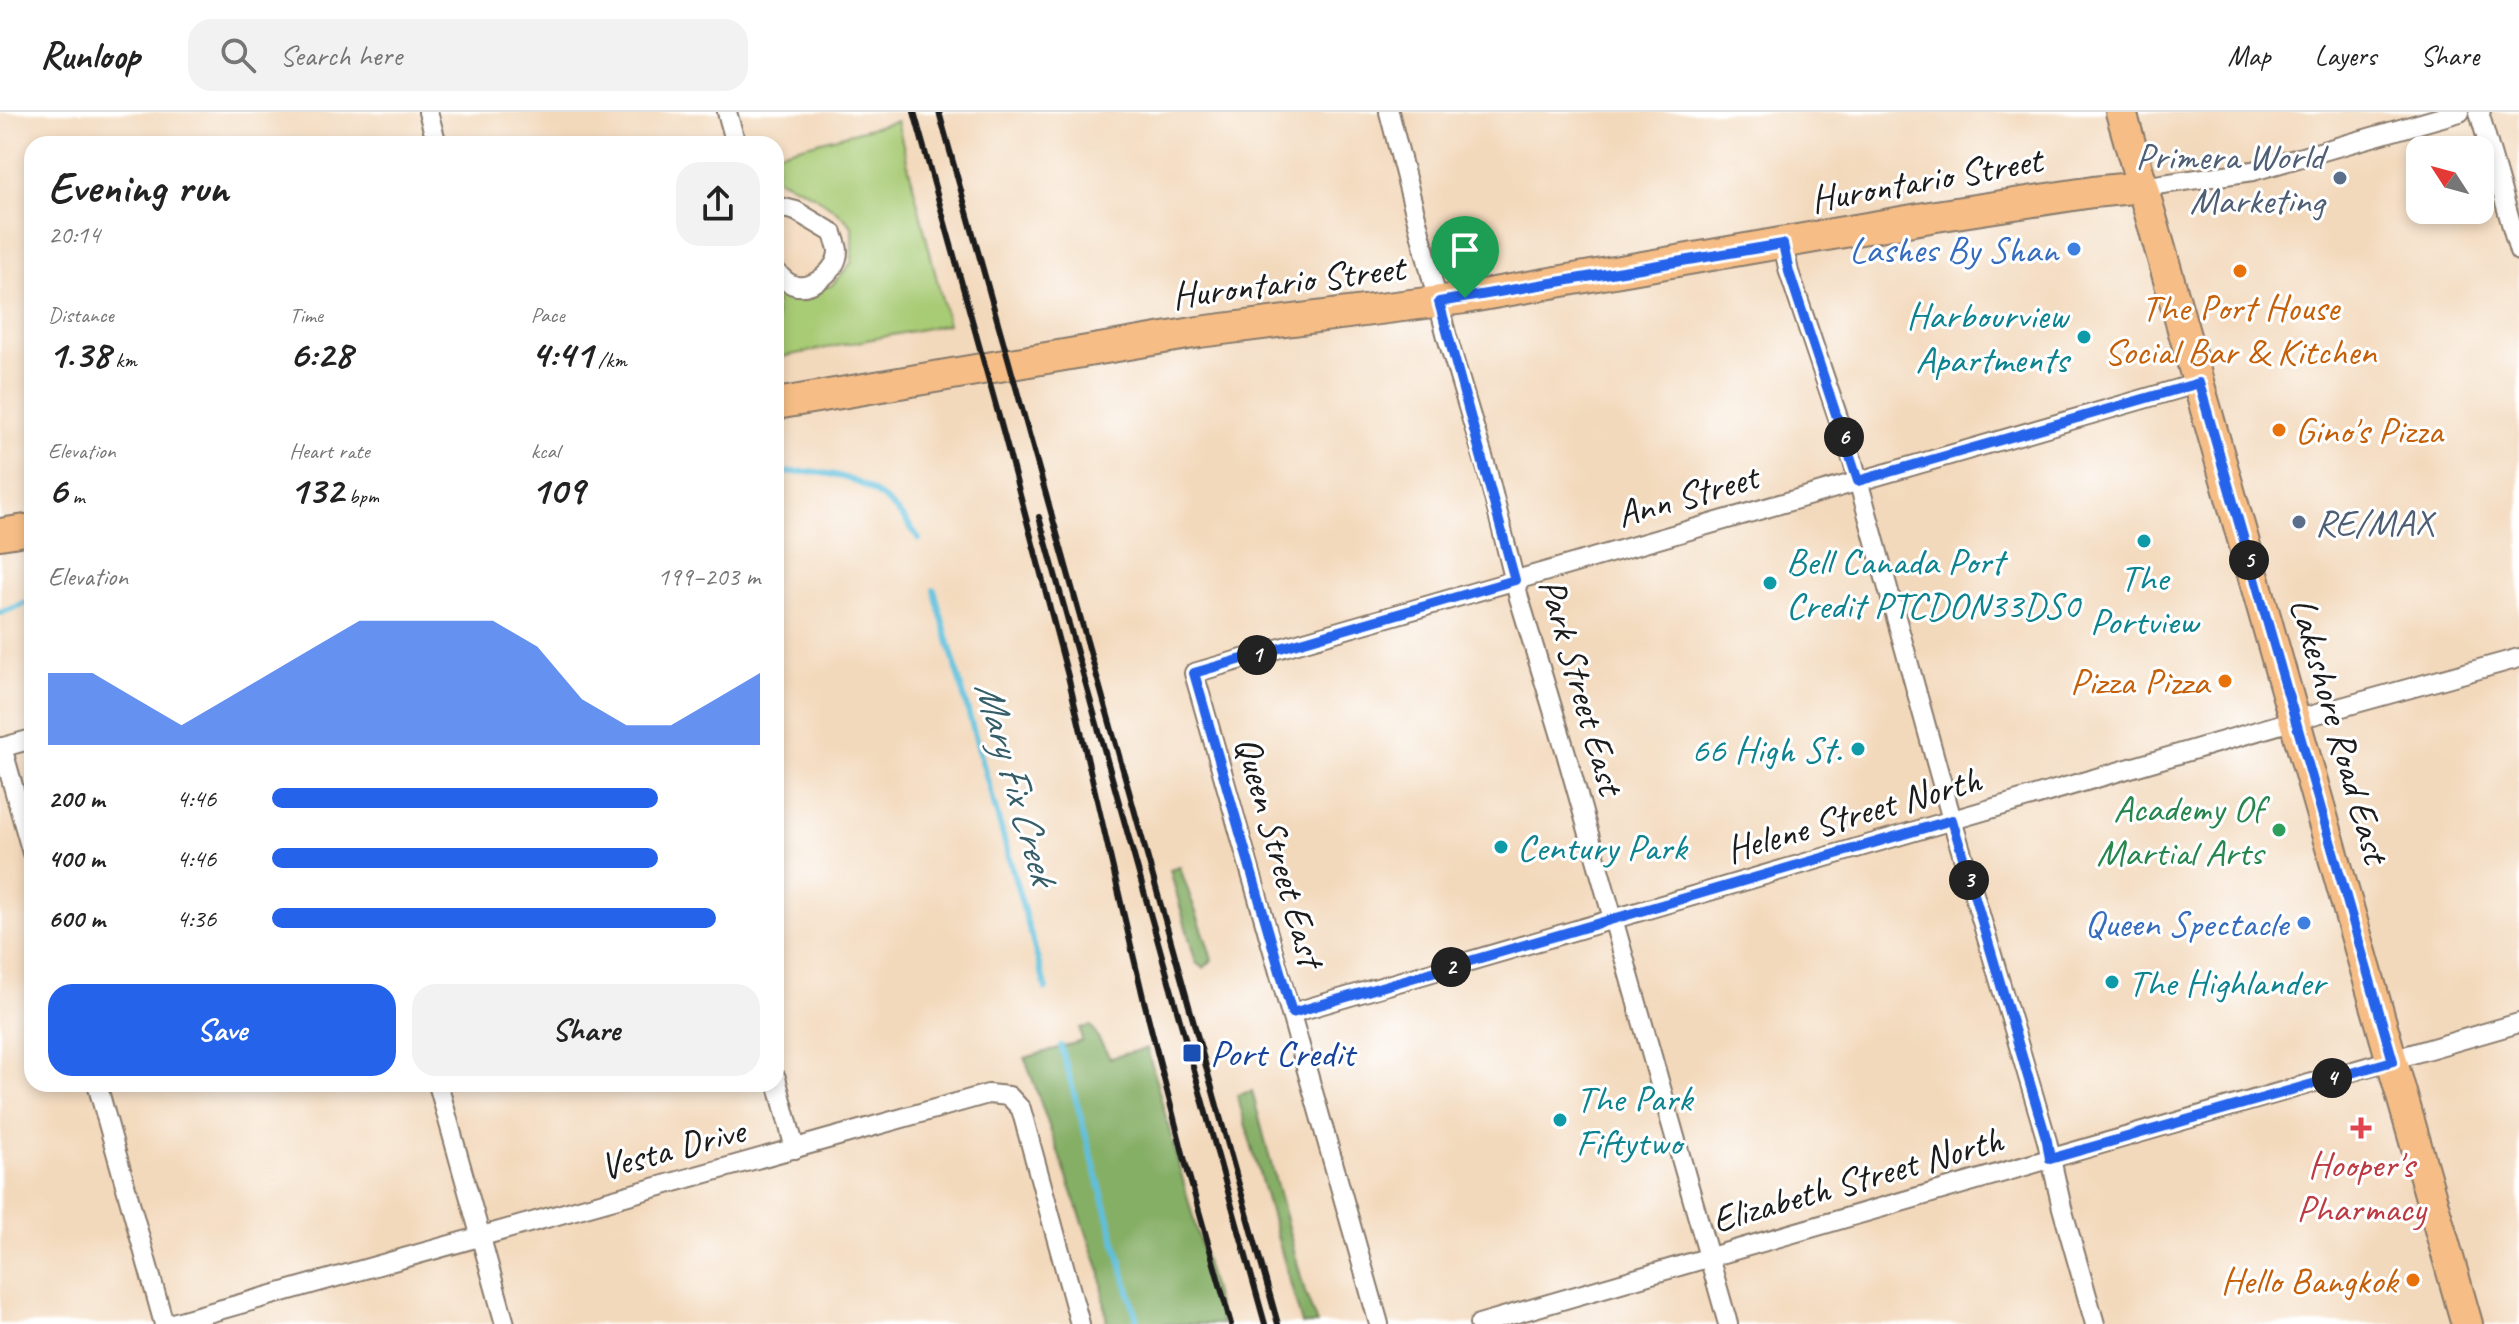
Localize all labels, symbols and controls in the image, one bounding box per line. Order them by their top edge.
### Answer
search box [188,19,748,91]
text: Runloop [40,32,140,79]
icon: search [216,33,260,77]
text: Search here [280,36,402,74]
text: Map [2228,38,2271,73]
text: Layers [2315,38,2376,73]
text: Share [2420,38,2479,73]
place label: Primera World Marketing [2136,133,2329,224]
street label: Hurontario Street [1807,135,2048,223]
north arrow [2406,136,2494,224]
map controls [2406,136,2494,224]
text: Evening run [48,160,228,215]
button: share [676,162,760,246]
marker: Primera World Marketing [2331,169,2349,187]
pin [1431,216,1499,298]
text: 20:14 [48,218,100,251]
place label: Lashes By Shan [1849,226,2060,273]
icon: arrive [1443,228,1487,272]
marker: Lashes By Shan [2065,240,2083,258]
street label: Hurontario Street [1169,244,1410,319]
marker: The Port House Social Bar & Kitchen [2231,262,2249,280]
place label: The Port House Social Bar & Kitchen [2104,284,2378,375]
place label: Harbourview Apartments [1907,292,2072,383]
text: Distance [48,301,114,329]
text: Time [289,301,323,329]
text: Pace [531,301,565,329]
marker: Harbourview Apartments [2075,328,2093,346]
text: 1.38 [48,329,110,379]
text: 6:28 [289,329,352,379]
text: 4:41 [531,329,593,379]
text: km [110,346,137,374]
text: /km [593,346,627,374]
place label: Gino's Pizza [2295,407,2445,454]
pin: 6 [1824,417,1864,457]
marker: Gino's Pizza [2270,421,2288,439]
text: 6 [1839,423,1849,451]
text: Elevation [48,437,116,465]
text: Heart rate [289,437,370,465]
text: kcal [531,437,560,465]
street label: Ann Street [1611,452,1766,538]
text: 6 [48,465,67,515]
text: 132 [289,465,343,515]
text: 109 [531,465,584,515]
text: m [67,482,85,510]
text: bpm [343,482,379,510]
place label: RE/MAX [2315,499,2437,546]
marker: RE/MAX [2290,513,2308,531]
marker: The Portview [2135,532,2153,550]
place label: Bell Canada Port Credit PTCDON33DS0 [1786,538,2083,629]
pin: 5 [2229,540,2269,580]
text: 5 [2244,546,2254,574]
place label: The Portview [2090,554,2201,645]
text: Elevation [48,560,128,593]
text: 199–203 m [657,560,760,593]
street label: Park Street East [1528,573,1636,803]
marker: Bell Canada Port Credit PTCDON33DS0 [1761,574,1779,592]
street label: Lakeshore Road East [2279,592,2401,871]
pin: 1 [1237,635,1277,675]
text: 1 [1252,641,1262,669]
place label: Pizza Pizza [2070,658,2211,705]
marker: Pizza Pizza [2216,672,2234,690]
water label: Mary Fix Creek [963,676,1070,895]
place label: 66 High St. [1691,726,1842,773]
street label: Queen Street East [1224,731,1336,977]
marker: 66 High St. [1849,740,1867,758]
street label: Helene Street North [1721,755,1987,873]
text: 200 m [48,782,104,815]
text: 4:46 [176,782,216,815]
place label: Academy Of Martial Arts [2097,785,2271,876]
marker: Academy Of Martial Arts [2270,821,2288,839]
place label: Century Park [1517,824,1689,871]
marker: Century Park [1492,838,1510,856]
text: 400 m [48,842,104,875]
text: 4:46 [176,842,216,875]
pin: 3 [1949,860,1989,900]
text: 3 [1964,866,1974,894]
place label: Queen Spectacle [2085,900,2291,947]
text: 600 m [48,902,105,935]
text: 4:36 [176,902,216,935]
marker: Queen Spectacle [2295,914,2313,932]
pin: 2 [1431,947,1471,987]
text: 2 [1446,953,1456,981]
place label: The Highlander [2128,959,2329,1006]
marker: The Highlander [2103,973,2121,991]
button: Save [48,984,396,1076]
button: Share [412,984,760,1076]
place label: Port Credit [1210,1030,1358,1077]
marker: Port Credit [1181,1042,1203,1064]
pin: 4 [2312,1058,2352,1098]
text: 4 [2327,1064,2337,1092]
place label: The Park Fiftytwo [1576,1075,1695,1166]
street label: Vesta Drive [595,1106,752,1190]
marker: The Park Fiftytwo [1551,1111,1569,1129]
street label: Elizabeth Street North [1707,1115,2009,1243]
marker: Hooper's Pharmacy [2352,1119,2370,1137]
place label: Hooper's Pharmacy [2297,1141,2428,1232]
place label: Hello Bangkok [2221,1257,2400,1304]
marker: Hello Bangkok [2404,1271,2422,1289]

